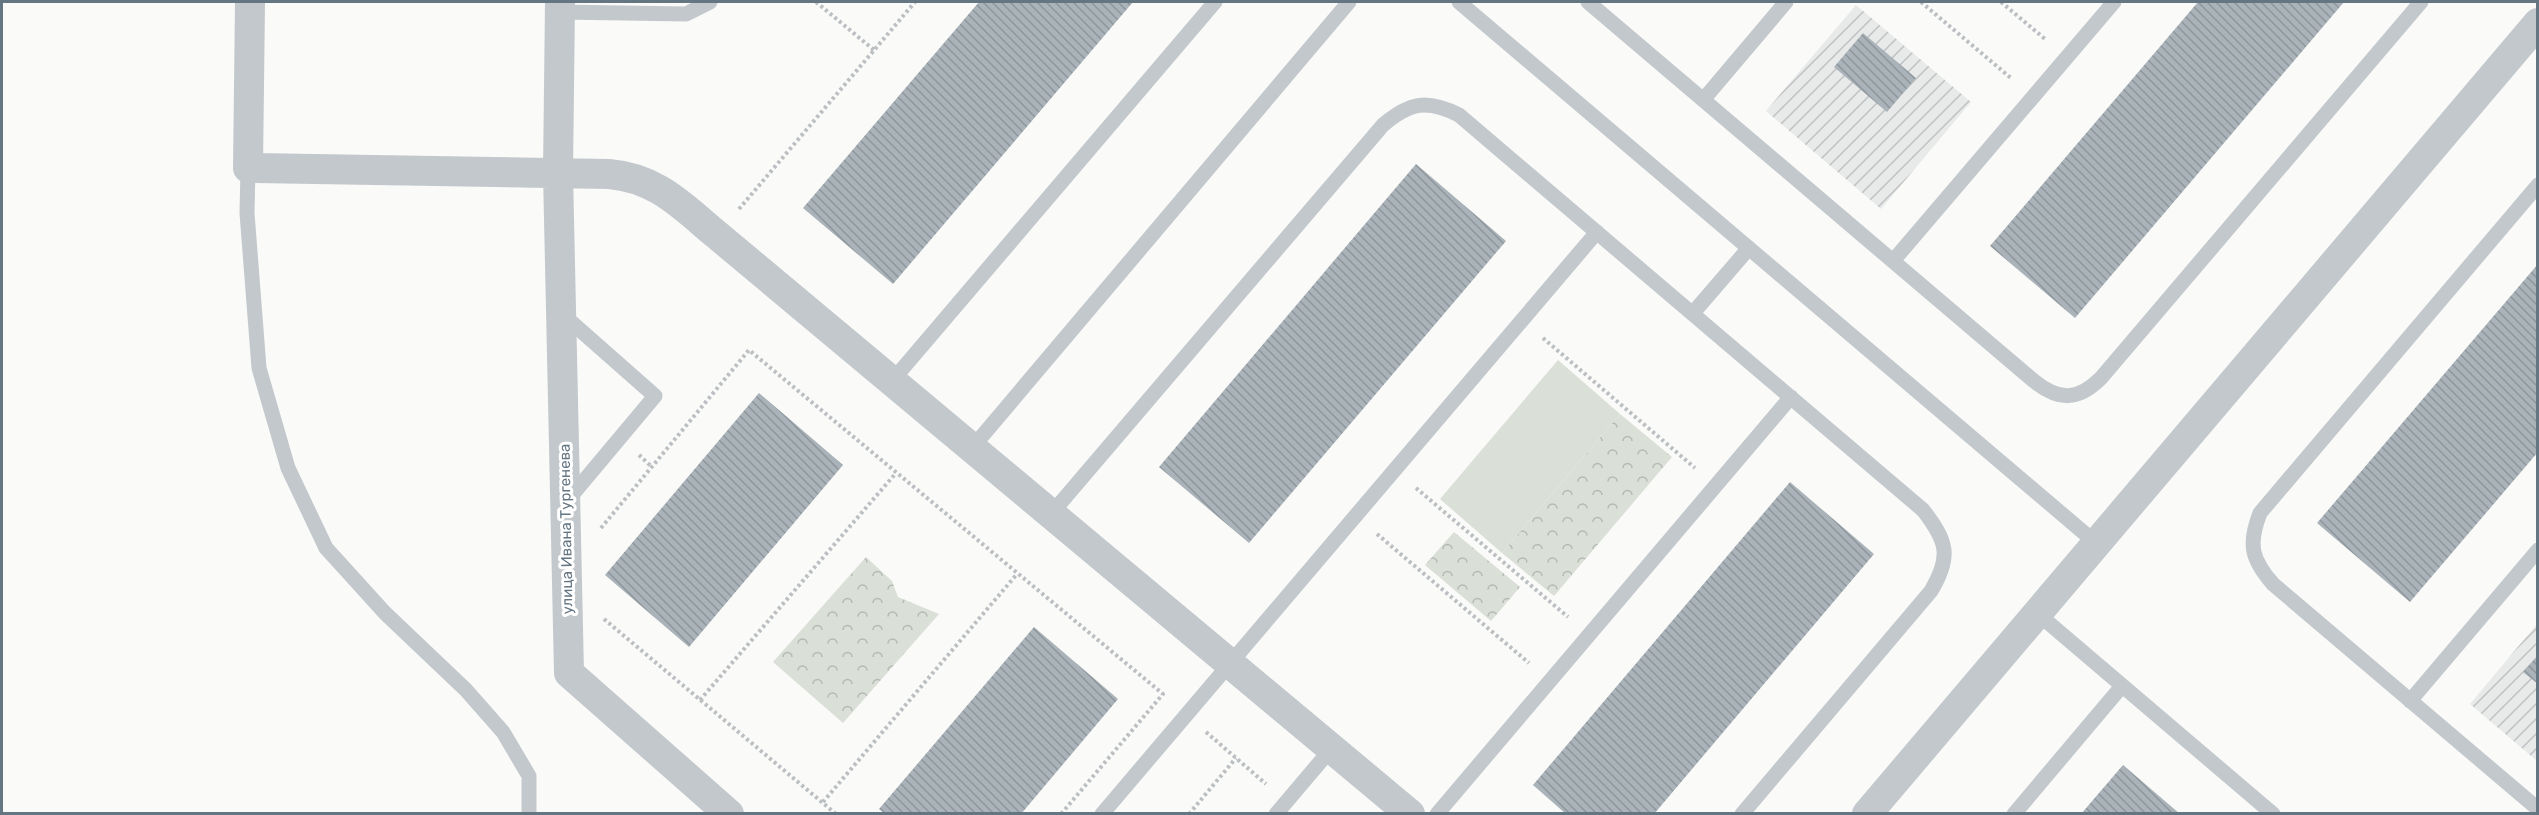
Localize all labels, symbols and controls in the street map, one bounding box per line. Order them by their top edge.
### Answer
street label: улица Ивана Тургенева [556,444,576,614]

